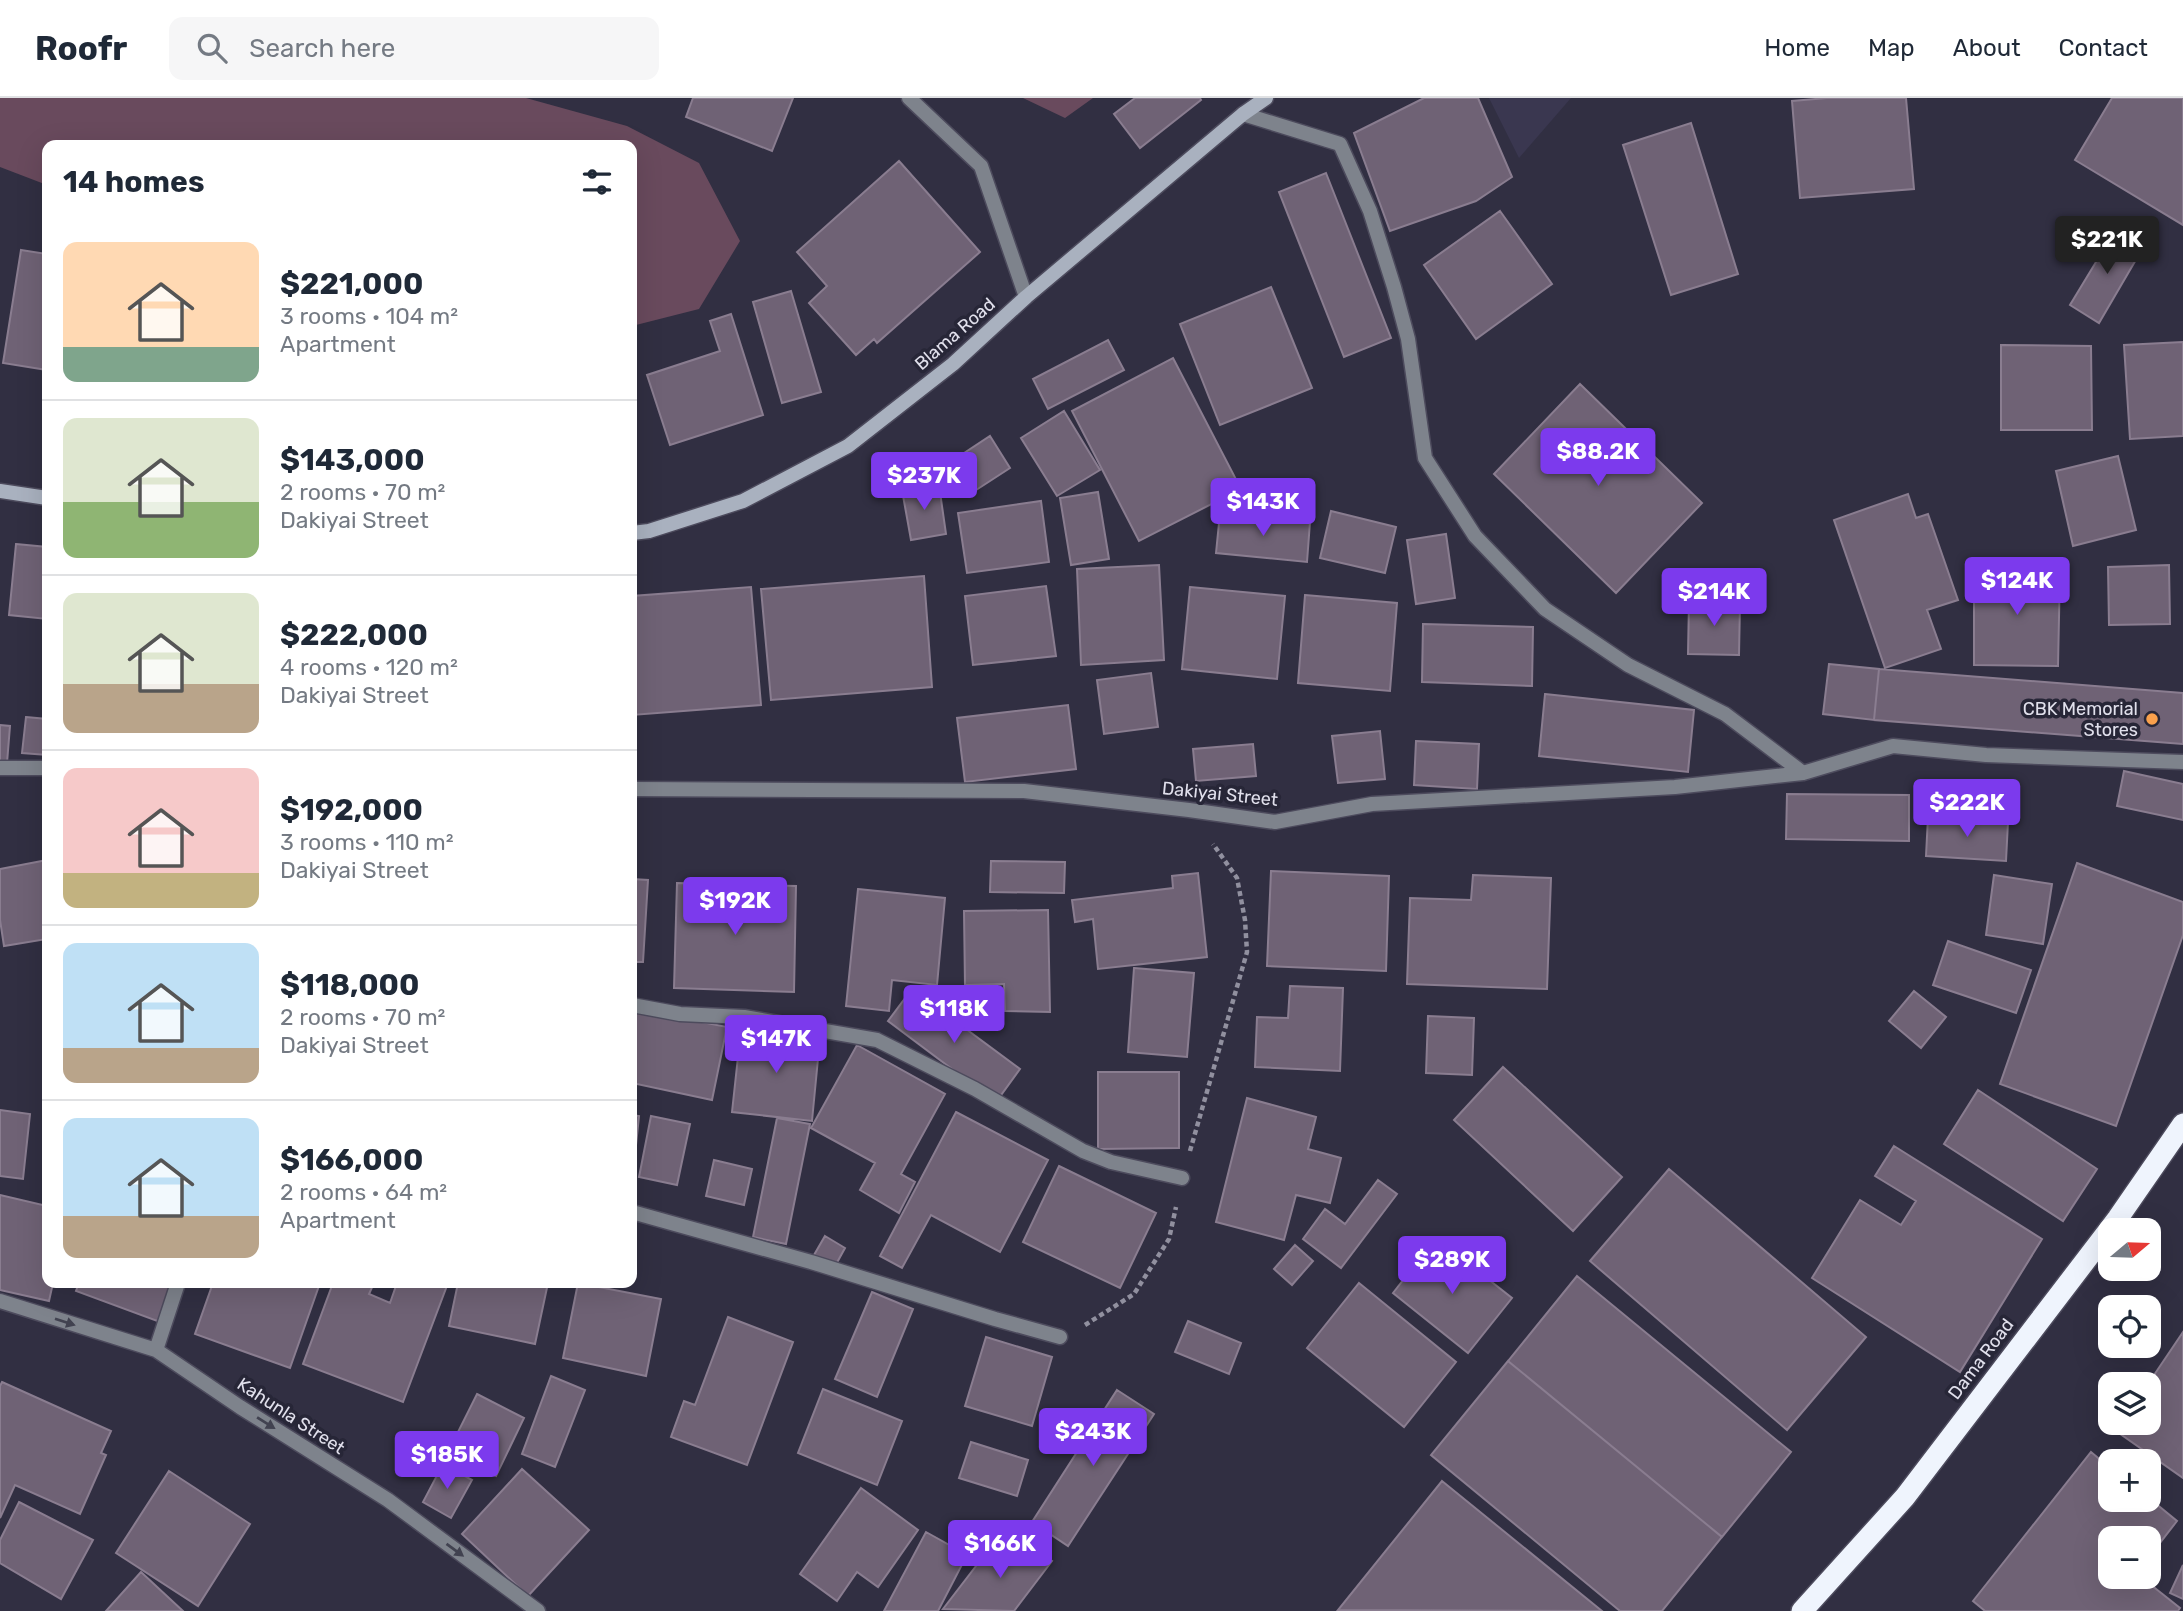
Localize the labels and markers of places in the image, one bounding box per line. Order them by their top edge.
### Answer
pin: $221K [2058,216,2156,276]
pin: $88.2K [1541,428,1655,488]
pin: $237K [875,452,973,512]
pin: $143K [1214,478,1312,538]
pin: $124K [1968,558,2066,617]
pin: $214K [1665,568,1763,628]
place label: CBK Memorial Stores [2023,698,2138,741]
marker: CBK Memorial Stores [2144,711,2160,727]
pin: $222K [1918,780,2016,839]
pin: $192K [686,878,784,937]
pin: $118K [905,986,1003,1045]
pin: $147K [727,1016,825,1075]
pin: $289K [1403,1236,1501,1296]
pin: $243K [1044,1408,1142,1468]
pin: $185K [398,1432,496,1491]
pin: $166K [951,1520,1049,1580]

